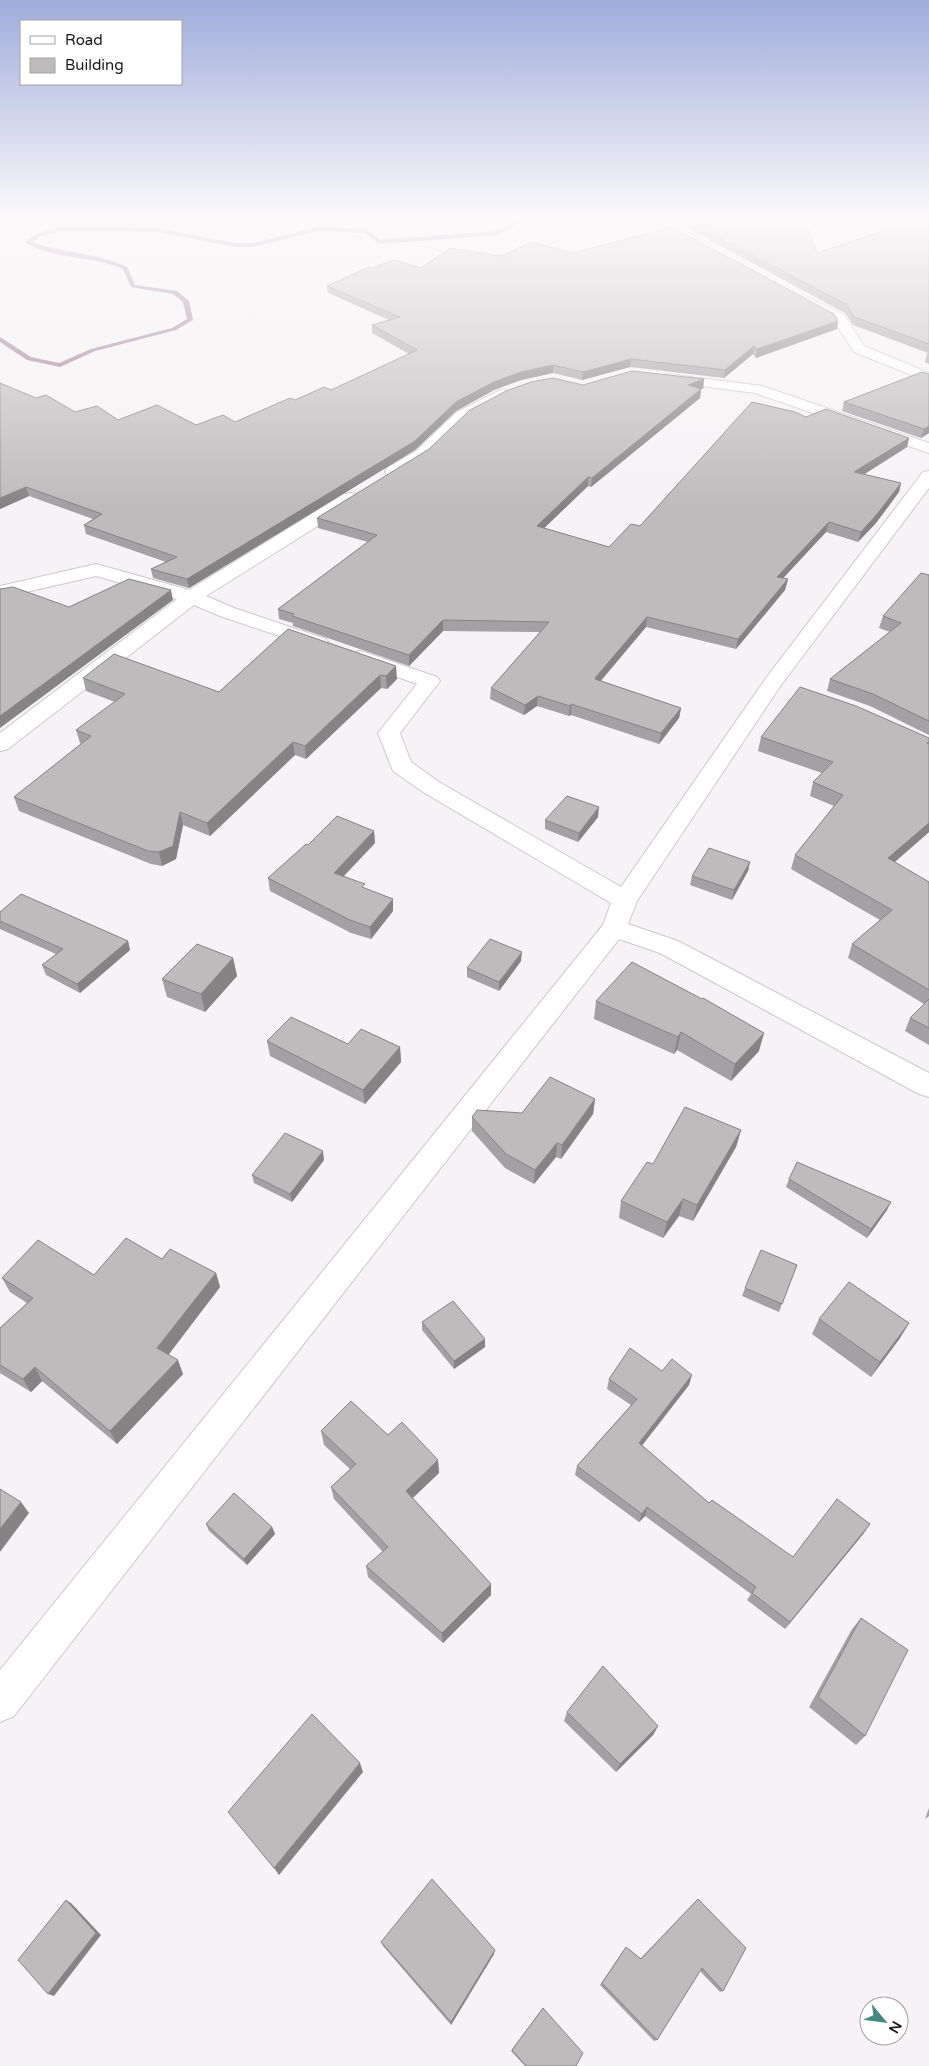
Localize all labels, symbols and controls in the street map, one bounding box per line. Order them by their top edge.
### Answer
legend [20,20,182,85]
text: Road [65,31,103,49]
text: Building [65,56,124,74]
north arrow [859,1996,909,2046]
text: N [885,2018,905,2036]

